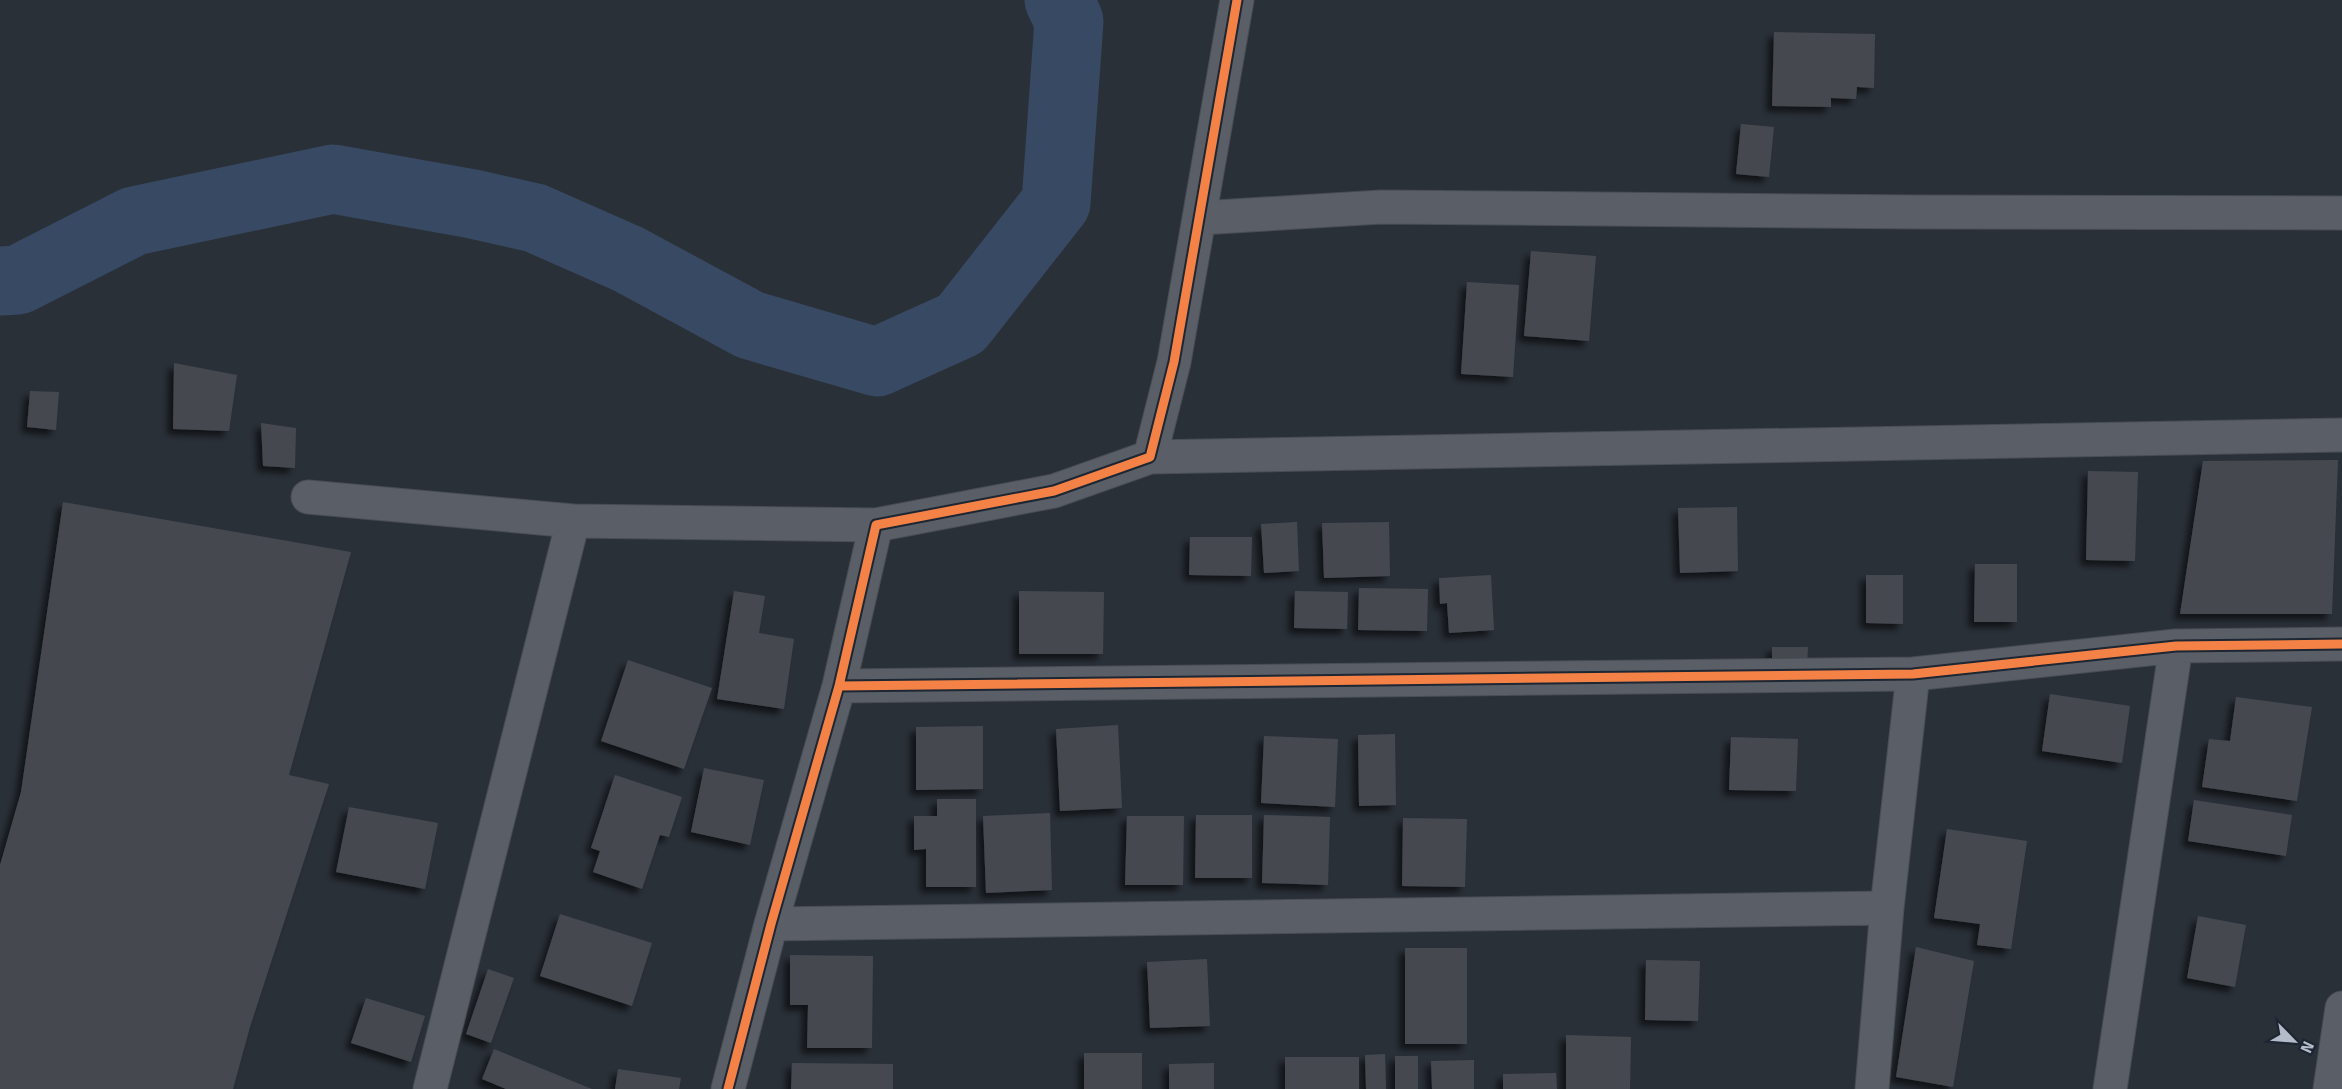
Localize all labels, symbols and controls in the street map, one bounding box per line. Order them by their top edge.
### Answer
north arrow [2264,1011,2324,1071]
text: N [2296,1038,2318,1056]

